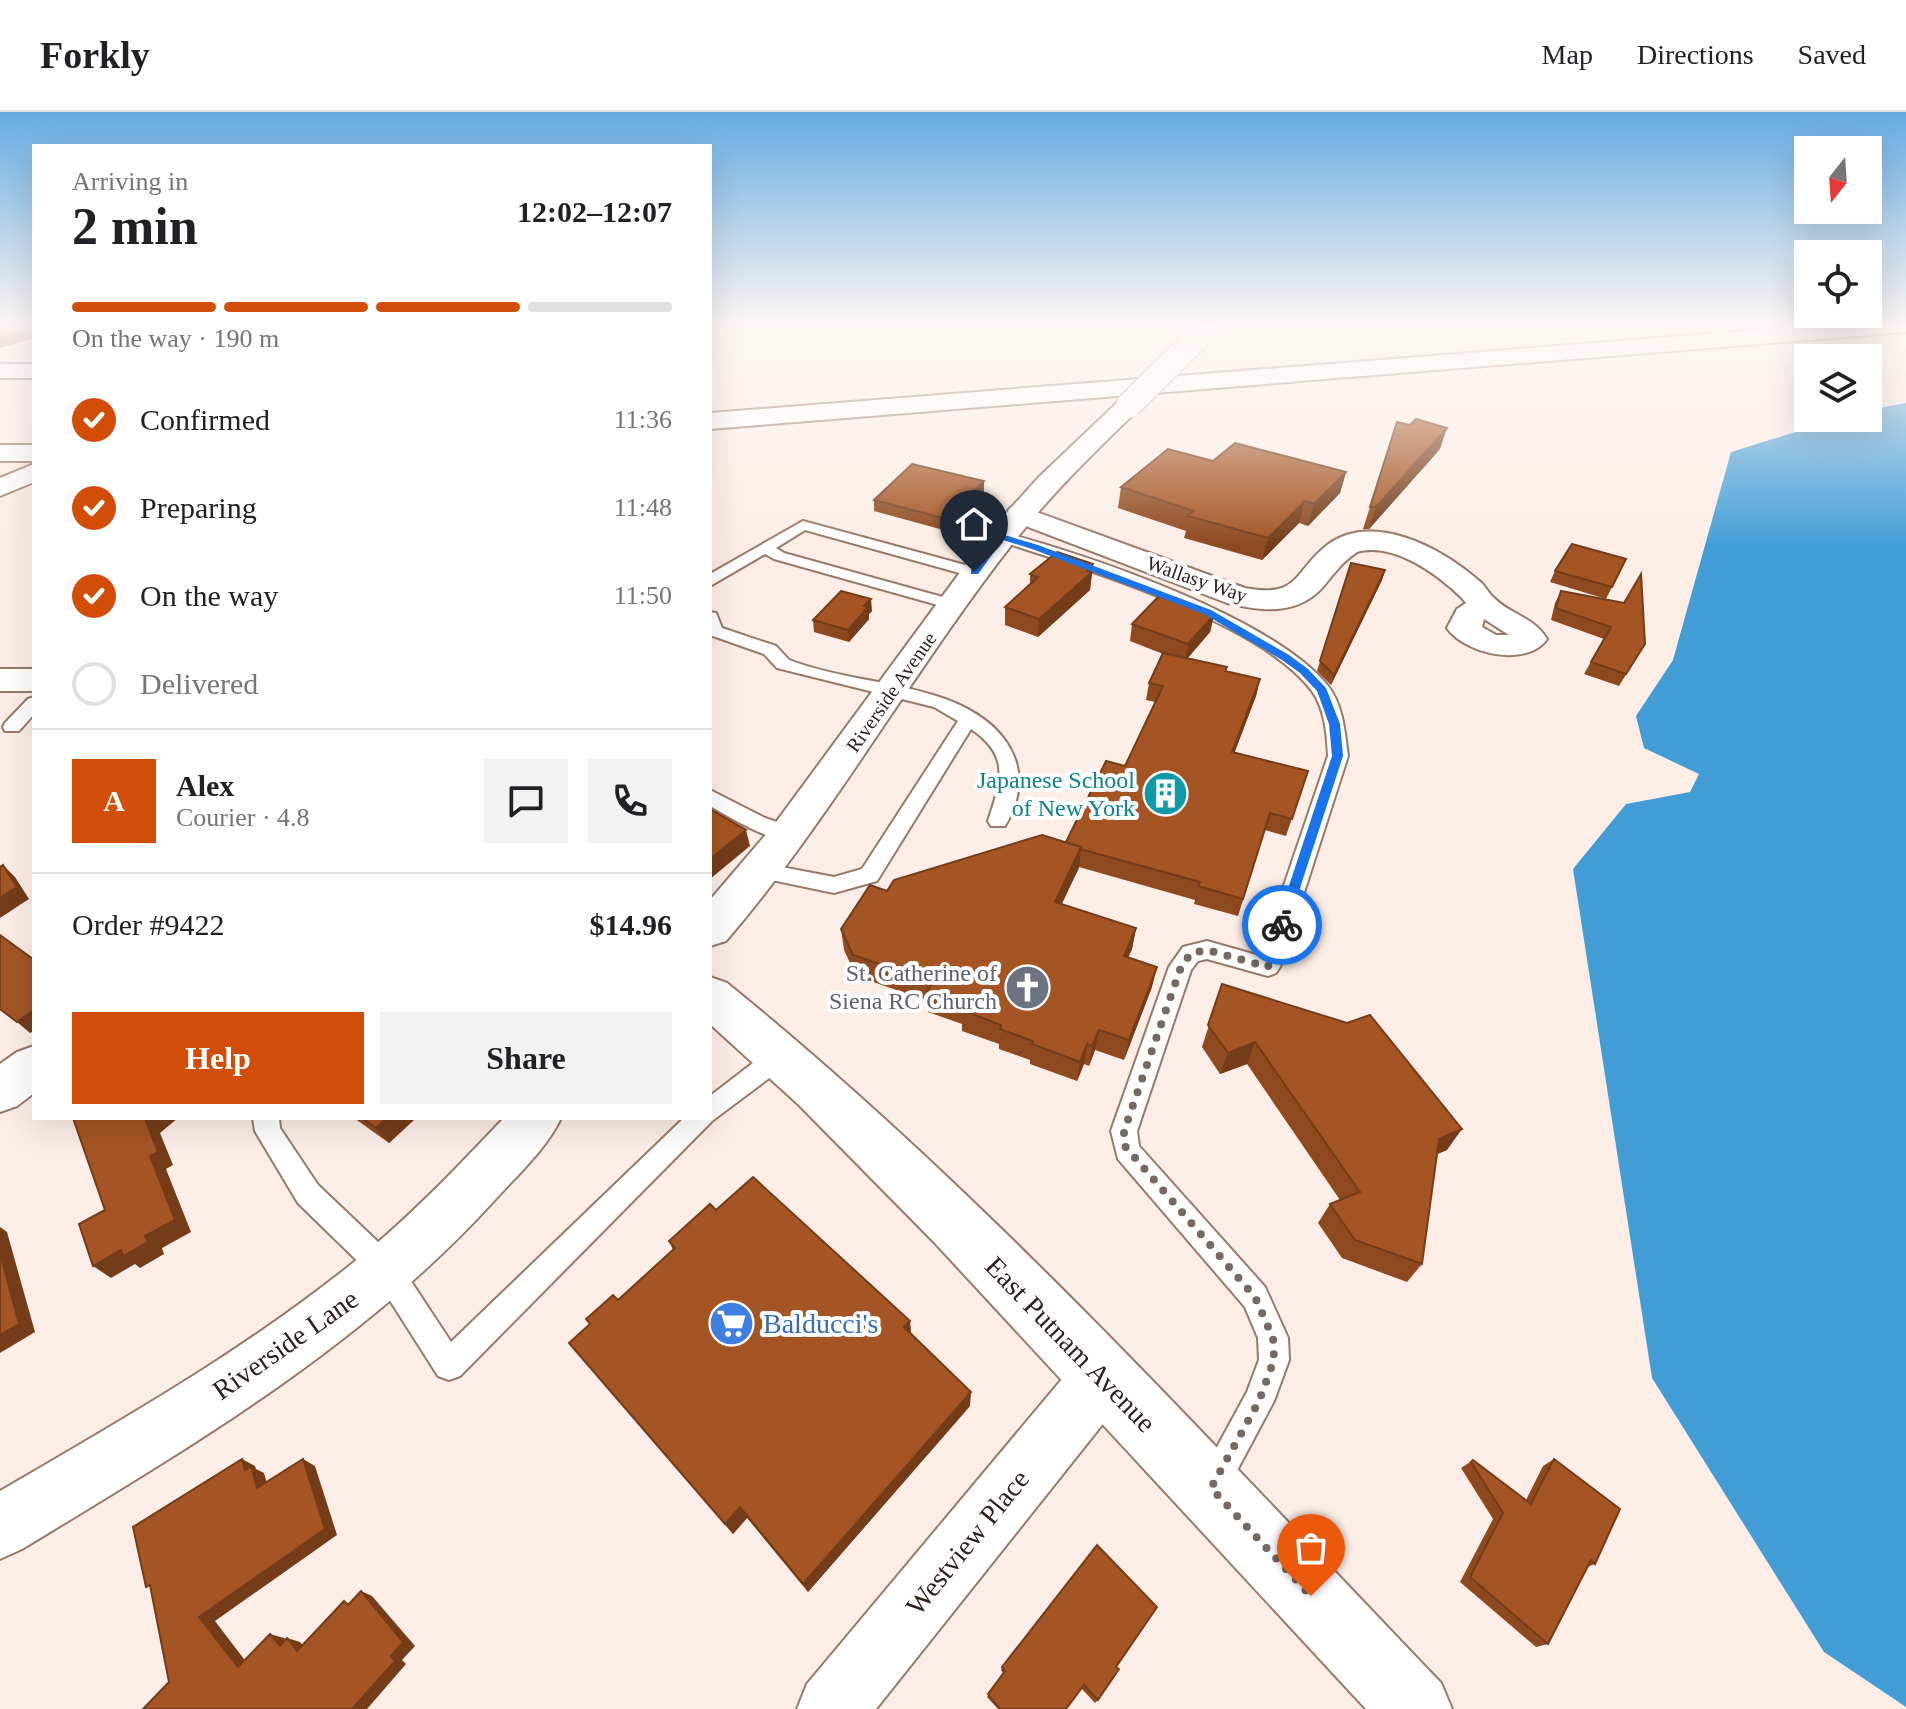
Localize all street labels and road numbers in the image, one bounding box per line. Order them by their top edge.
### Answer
street label: Wallasy Way [1144,552,1250,607]
street label: Riverside Avenue [841,628,941,756]
street label: East Putnam Avenue [979,1250,1162,1438]
street label: Riverside Lane [207,1283,364,1406]
street label: Westview Place [900,1464,1035,1621]

